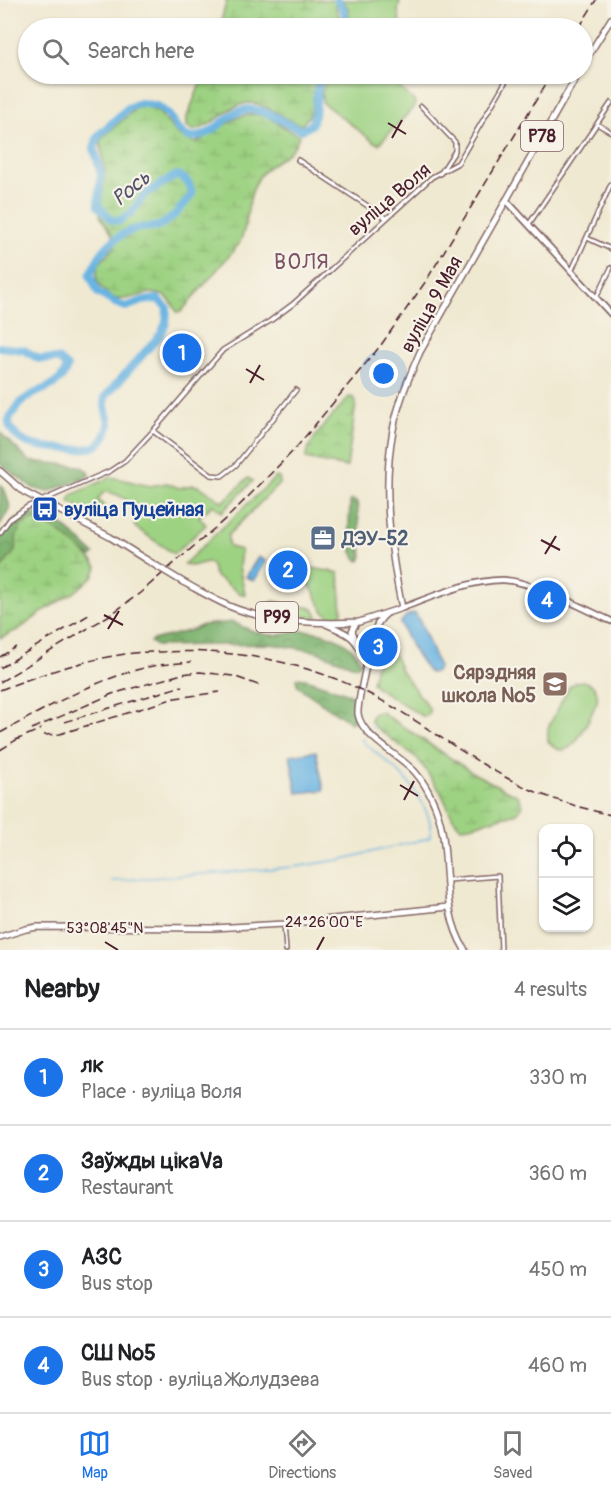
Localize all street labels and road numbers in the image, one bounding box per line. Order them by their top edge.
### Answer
road number: Р78 [521,121,563,151]
street label: вуліца Воля [343,157,436,241]
street label: вуліца 9 Мая [395,252,468,357]
road number: Р99 [256,602,298,632]

